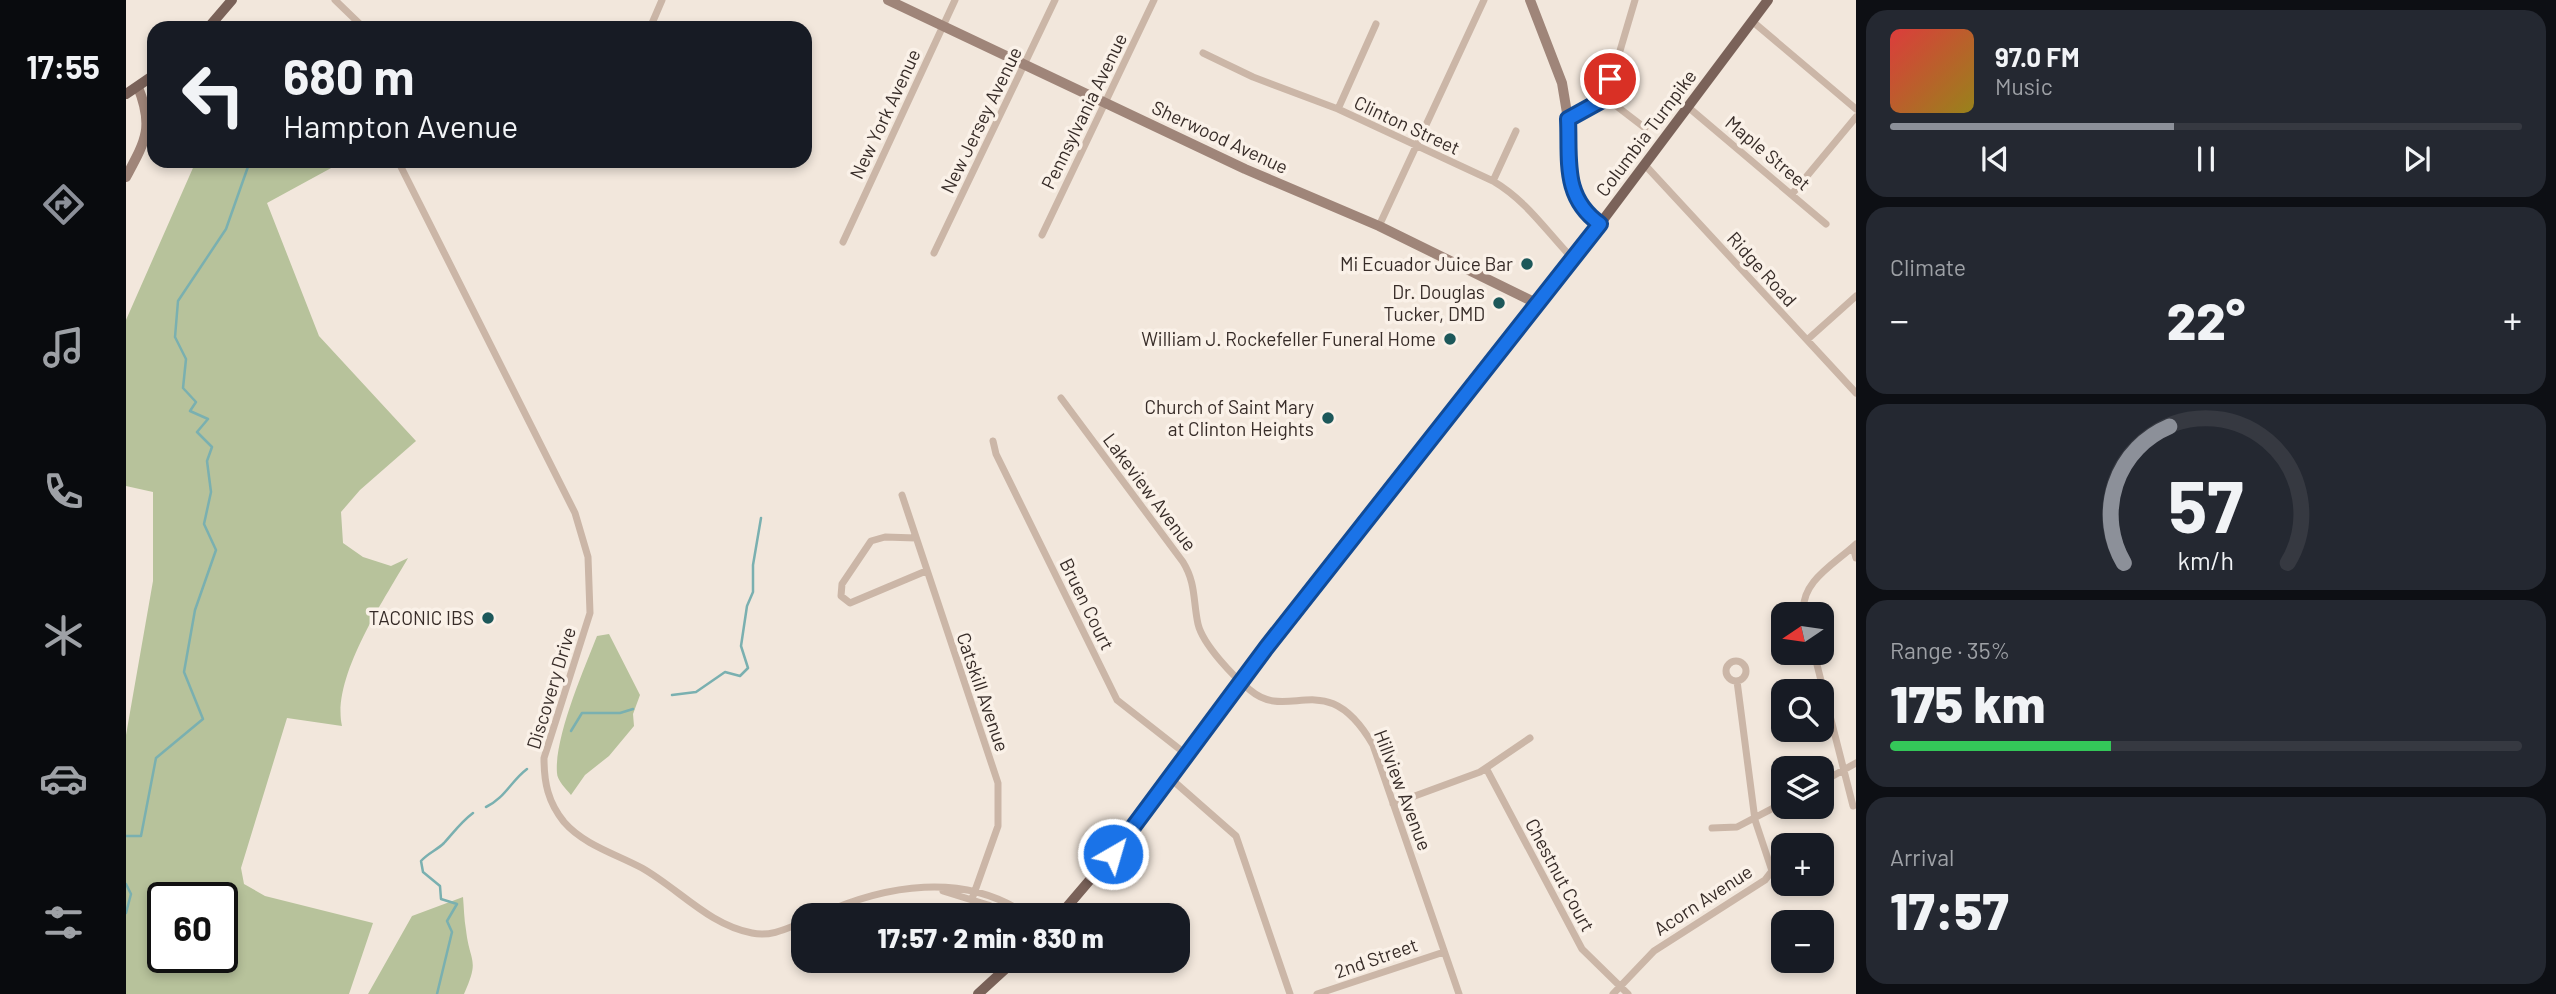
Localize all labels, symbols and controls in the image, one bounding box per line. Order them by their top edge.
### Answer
street label: Pennsylvania Avenue [1036,29,1131,193]
text: 97.0 FM [1995,41,2080,72]
street label: New Jersey Avenue [935,43,1026,197]
street label: New York Avenue [844,45,925,182]
text: 680 m [283,46,414,105]
text: 17:55 [26,47,100,85]
icon: left [168,49,259,140]
pin [1580,49,1640,109]
icon: arrive [1591,60,1629,98]
street label: Columbia Turnpike [1590,65,1701,201]
text: Music [1995,72,2053,100]
street label: Clinton Street [1351,90,1464,159]
street label: Sherwood Avenue [1149,95,1292,178]
text: Hampton Avenue [283,106,518,144]
street label: Maple Street [1721,110,1816,195]
icon: previous [1976,140,2014,178]
icon: pause [2187,140,2225,178]
icon: next [2398,140,2436,178]
icon: directions [39,180,88,229]
street label: Ridge Road [1723,226,1802,311]
place label: Mi Ecuador Juice Bar [1340,252,1513,275]
text: Climate [1890,253,1966,281]
marker: Mi Ecuador Juice Bar [1519,256,1535,272]
place label: Dr. Douglas Tucker, DMD [1384,280,1485,325]
text: 22° [2167,288,2245,350]
marker: Dr. Douglas Tucker, DMD [1491,295,1507,311]
text: − [1890,296,1909,342]
text: + [2503,296,2522,342]
icon: music [39,323,88,372]
place label: William J. Rockefeller Funeral Home [1141,327,1436,350]
marker: William J. Rockefeller Funeral Home [1442,331,1458,347]
place label: Church of Saint Mary at Clinton Heights [1144,395,1314,440]
marker: Church of Saint Mary at Clinton Heights [1320,410,1336,426]
street label: Lakeview Avenue [1099,428,1202,555]
text: 57 [2168,460,2244,548]
icon: phone [39,467,88,516]
text: km/h [2178,545,2234,575]
street label: Bruen Court [1055,554,1120,653]
north arrow [1771,602,1834,665]
map controls [1771,602,1834,973]
place label: TACONIC IBS [369,606,474,629]
marker: TACONIC IBS [480,610,496,626]
icon: climate [39,611,88,660]
street label: Discovery Drive [521,624,580,752]
street label: Catskill Avenue [952,629,1015,754]
text: Range · 35% [1890,636,2010,664]
text: 175 km [1890,671,2046,733]
button: search [1771,679,1834,742]
street label: Hillview Avenue [1370,726,1437,854]
icon: car [39,754,88,803]
button: layers [1771,756,1834,819]
street label: Chestnut Court [1521,814,1600,935]
position arrow [1076,817,1150,891]
button: + [1771,833,1834,896]
text: Arrival [1890,843,1954,871]
street label: Acorn Avenue [1649,859,1756,940]
text: 17:57 [1890,878,2009,940]
speed limit sign: 60 [147,882,238,973]
icon: filters [39,898,88,947]
button: − [1771,910,1834,973]
text: 17:57 · 2 min · 830 m [878,922,1103,953]
street label: 2nd Street [1331,933,1420,982]

